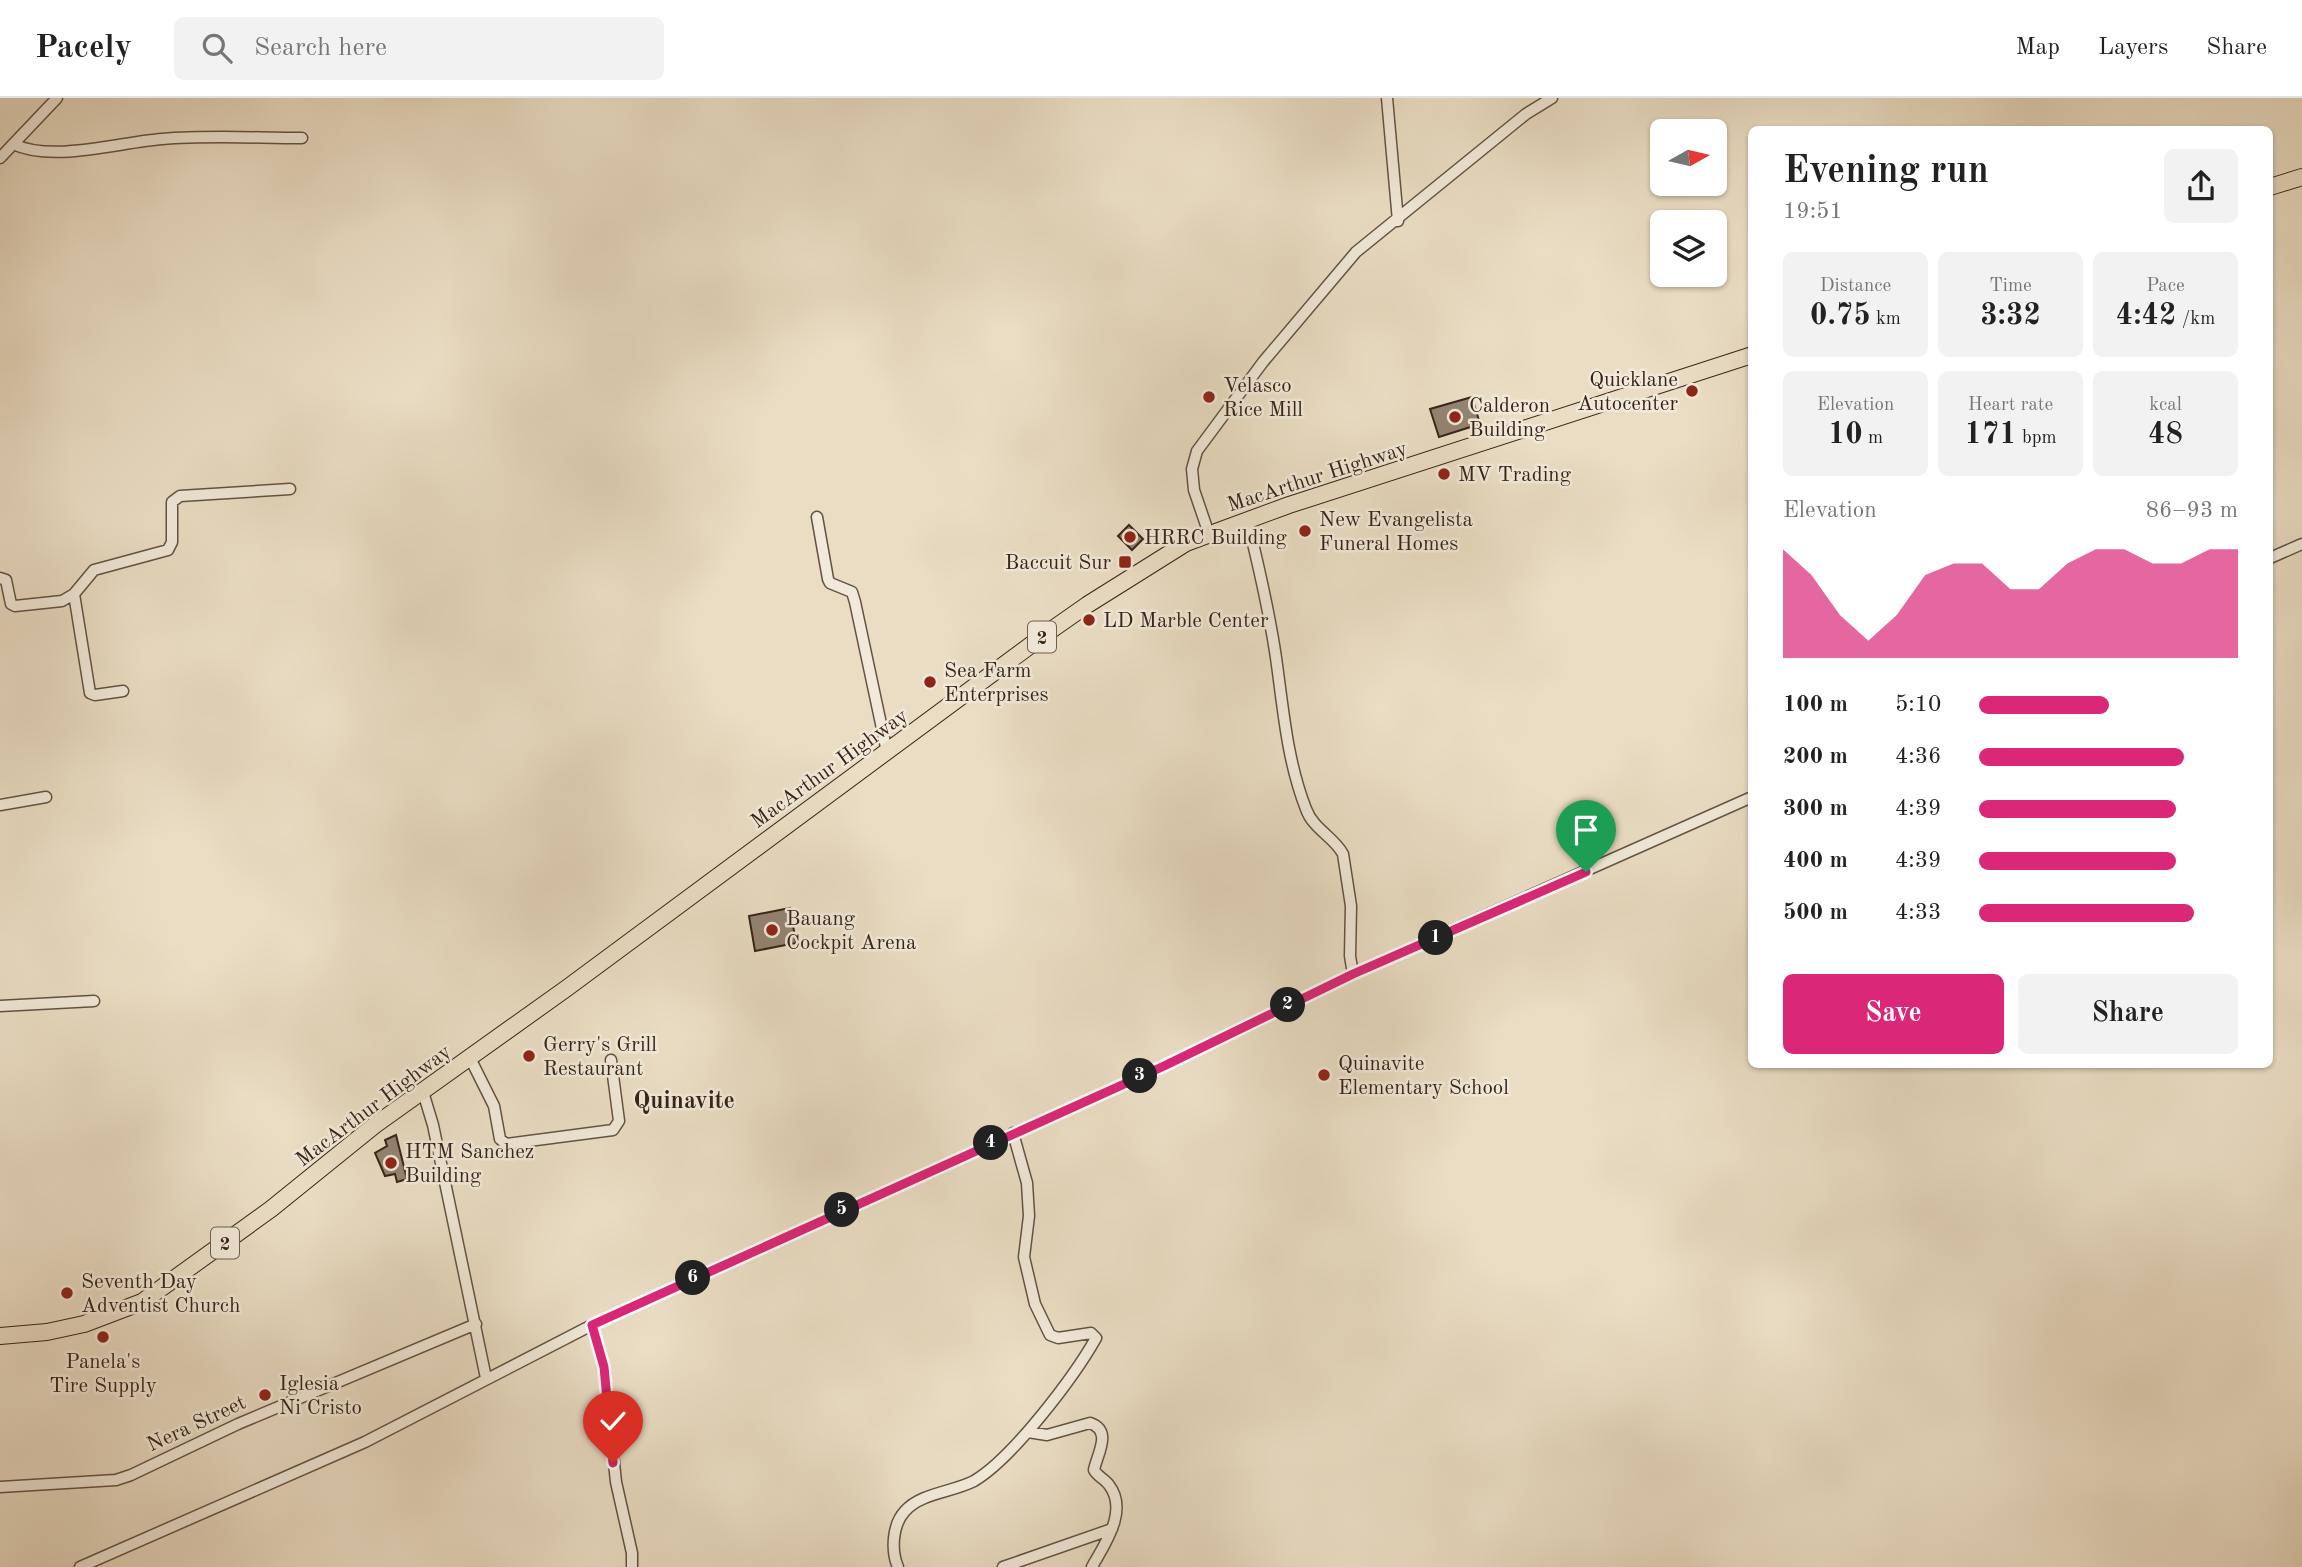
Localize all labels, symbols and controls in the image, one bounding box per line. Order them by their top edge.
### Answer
search box [174,17,664,80]
icon: search [198,29,236,67]
text: Pacely [35,32,132,65]
text: Search here [254,35,387,61]
text: Map [2016,36,2060,60]
text: Layers [2098,36,2168,60]
text: Share [2206,36,2267,60]
north arrow [1650,119,1727,196]
map controls [1650,119,1727,287]
button: share [2164,149,2238,223]
text: Evening run [1783,153,1989,191]
text: 19:51 [1783,200,1843,223]
button: layers [1650,210,1727,287]
text: Distance [1820,277,1891,296]
text: Time [1989,277,2032,296]
text: Pace [2146,277,2185,296]
text: 0.75 [1810,301,1871,331]
text: 3:32 [1980,301,2041,331]
text: 4:42 [2116,301,2176,331]
text: km [1871,310,1901,329]
text: /km [2176,310,2215,329]
place label: Quicklane Autocenter [1577,370,1678,415]
place label: Velasco Rice Mill [1223,376,1303,421]
marker: Quicklane Autocenter [1684,383,1700,399]
marker: Velasco Rice Mill [1201,389,1217,405]
place label: Calderon Building [1469,396,1550,441]
text: Elevation [1817,396,1894,415]
text: Heart rate [1968,396,2053,415]
text: kcal [2149,396,2182,415]
marker: Calderon Building [1447,409,1463,425]
text: 10 [1828,420,1863,450]
text: 171 [1964,420,2017,450]
text: 48 [2148,420,2183,450]
text: m [1863,429,1883,448]
text: bpm [2017,429,2057,448]
street label: MacArthur Highway [1225,438,1410,516]
place label: MV Trading [1458,465,1572,486]
marker: MV Trading [1436,466,1452,482]
text: Elevation [1783,499,1877,522]
text: 86–93 m [2146,499,2238,522]
place label: New Evangelista Funeral Homes [1319,510,1473,555]
marker: New Evangelista Funeral Homes [1297,523,1313,539]
place label: HRRC Building [1144,528,1288,549]
marker: HRRC Building [1122,529,1138,545]
place label: Baccuit Sur [1005,553,1111,574]
marker: Baccuit Sur [1117,554,1133,570]
place label: LD Marble Center [1103,611,1269,632]
marker: LD Marble Center [1081,612,1097,628]
road number: 2 [1028,622,1056,652]
place label: Sea Farm Enterprises [944,661,1049,706]
marker: Sea Farm Enterprises [922,674,938,690]
text: 100 m [1783,693,1848,716]
text: 5:10 [1895,693,1941,716]
street label: MacArthur Highway [748,705,912,833]
text: 200 m [1783,745,1848,768]
text: 4:36 [1895,745,1941,768]
text: 300 m [1783,797,1848,820]
text: 4:39 [1895,797,1941,820]
pin [1556,800,1616,872]
icon: arrive [1567,811,1605,849]
text: 400 m [1783,849,1848,872]
text: 4:39 [1895,849,1941,872]
text: 500 m [1783,901,1848,924]
text: 4:33 [1895,901,1941,924]
place label: Bauang Cockpit Arena [786,909,916,954]
pin: 1 [1418,920,1454,956]
marker: Bauang Cockpit Arena [764,922,780,938]
text: 1 [1430,928,1441,947]
button: Save [1783,974,2004,1054]
button: Share [2018,974,2238,1054]
pin: 2 [1270,988,1306,1023]
text: 2 [1282,995,1293,1014]
place label: Gerry's Grill Restaurant [543,1035,657,1080]
street label: MacArthur Highway [292,1041,455,1171]
marker: Gerry's Grill Restaurant [521,1048,537,1064]
place label: Quinavite Elementary School [1338,1054,1509,1099]
pin: 3 [1122,1058,1158,1094]
text: 3 [1134,1066,1145,1085]
marker: Quinavite Elementary School [1316,1067,1332,1083]
district label: Quinavite [633,1090,735,1114]
pin: 4 [974,1126,1009,1160]
text: 4 [985,1133,996,1152]
place label: HTM Sanchez Building [405,1142,534,1187]
marker: HTM Sanchez Building [383,1155,399,1171]
pin: 5 [824,1192,860,1228]
text: 5 [836,1200,847,1219]
road number: 2 [211,1228,239,1259]
pin: 6 [676,1260,710,1296]
text: 6 [687,1268,698,1287]
place label: Seventh Day Adventist Church [81,1272,240,1317]
marker: Seventh Day Adventist Church [59,1285,75,1301]
marker: Panela's Tire Supply [95,1329,111,1345]
place label: Panela's Tire Supply [49,1352,157,1397]
place label: Iglesia Ni Cristo [279,1374,362,1419]
marker: Iglesia Ni Cristo [257,1387,273,1403]
pin [583,1391,643,1463]
street label: Nera Street [144,1392,249,1456]
icon: check [594,1402,632,1440]

